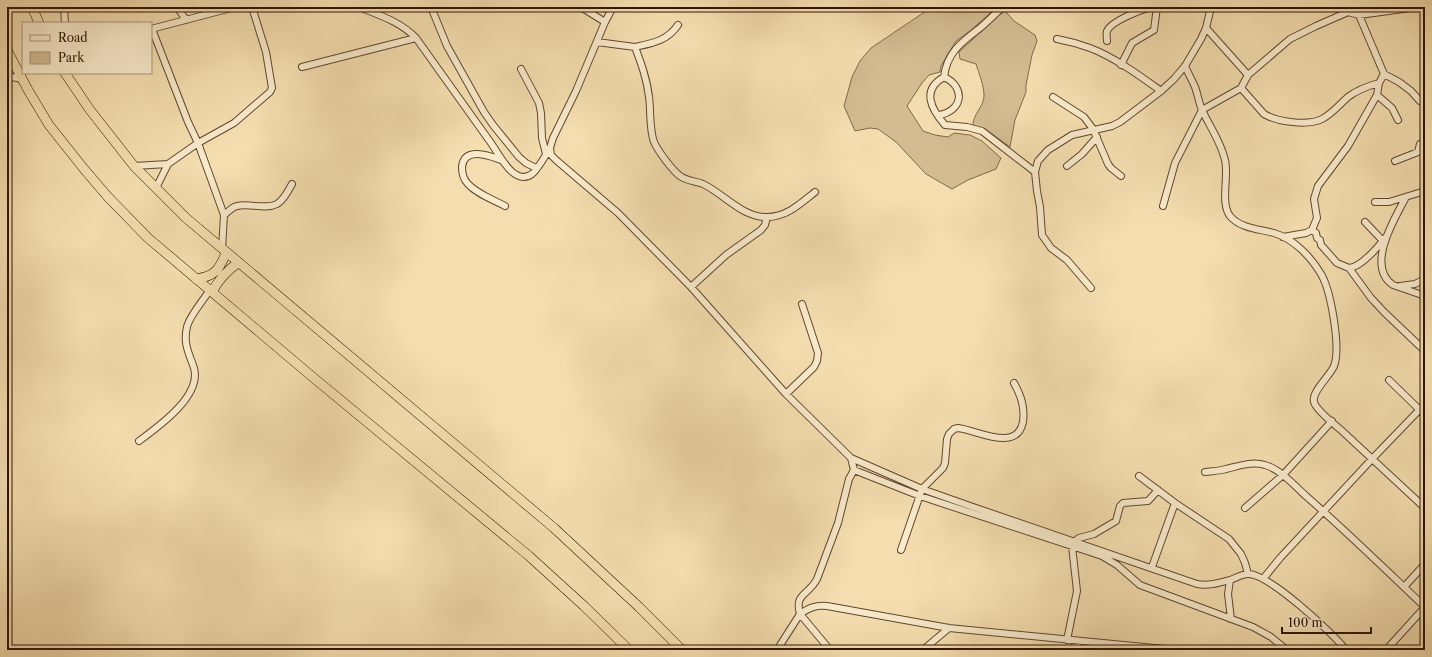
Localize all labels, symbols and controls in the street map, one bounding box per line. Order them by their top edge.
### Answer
legend [22,22,152,74]
text: Road [58,30,88,45]
text: Park [58,50,85,65]
scale bar [1282,609,1371,635]
text: 100 m [1288,615,1323,630]

